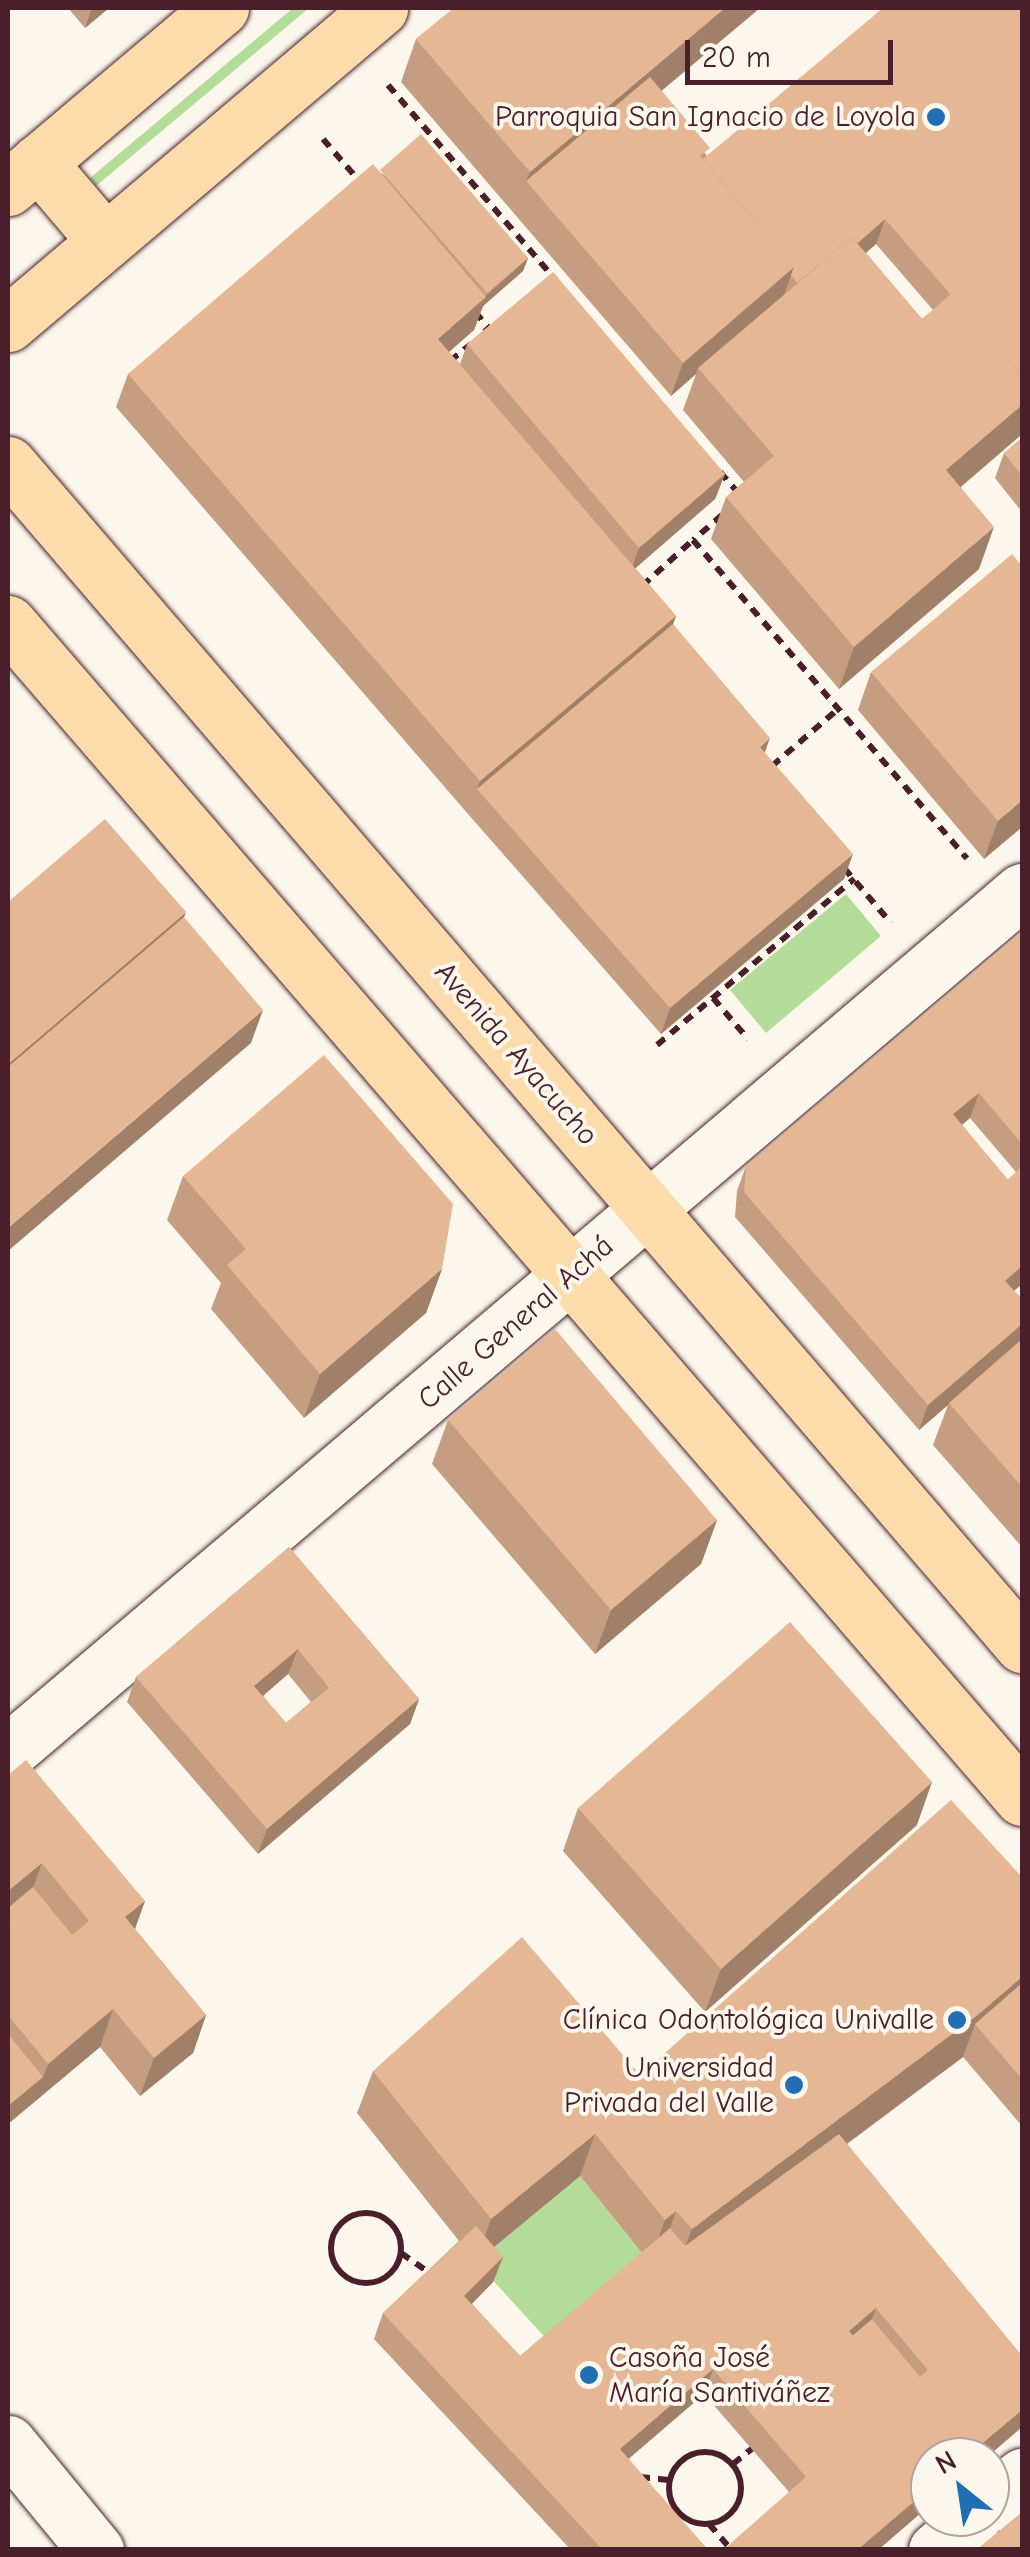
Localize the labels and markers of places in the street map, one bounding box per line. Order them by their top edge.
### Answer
place label: Parroquia San Ignacio de Loyola [495,99,916,135]
marker: Parroquia San Ignacio de Loyola [925,106,947,128]
place label: Clínica Odontológica Univalle [563,2002,934,2038]
marker: Clínica Odontológica Univalle [944,2007,970,2033]
place label: Universidad Privada del Valle [564,2050,774,2120]
marker: Universidad Privada del Valle [783,2074,805,2096]
place label: Casoña José María Santiváñez [609,2340,830,2410]
marker: Casoña José María Santiváñez [578,2364,600,2386]

